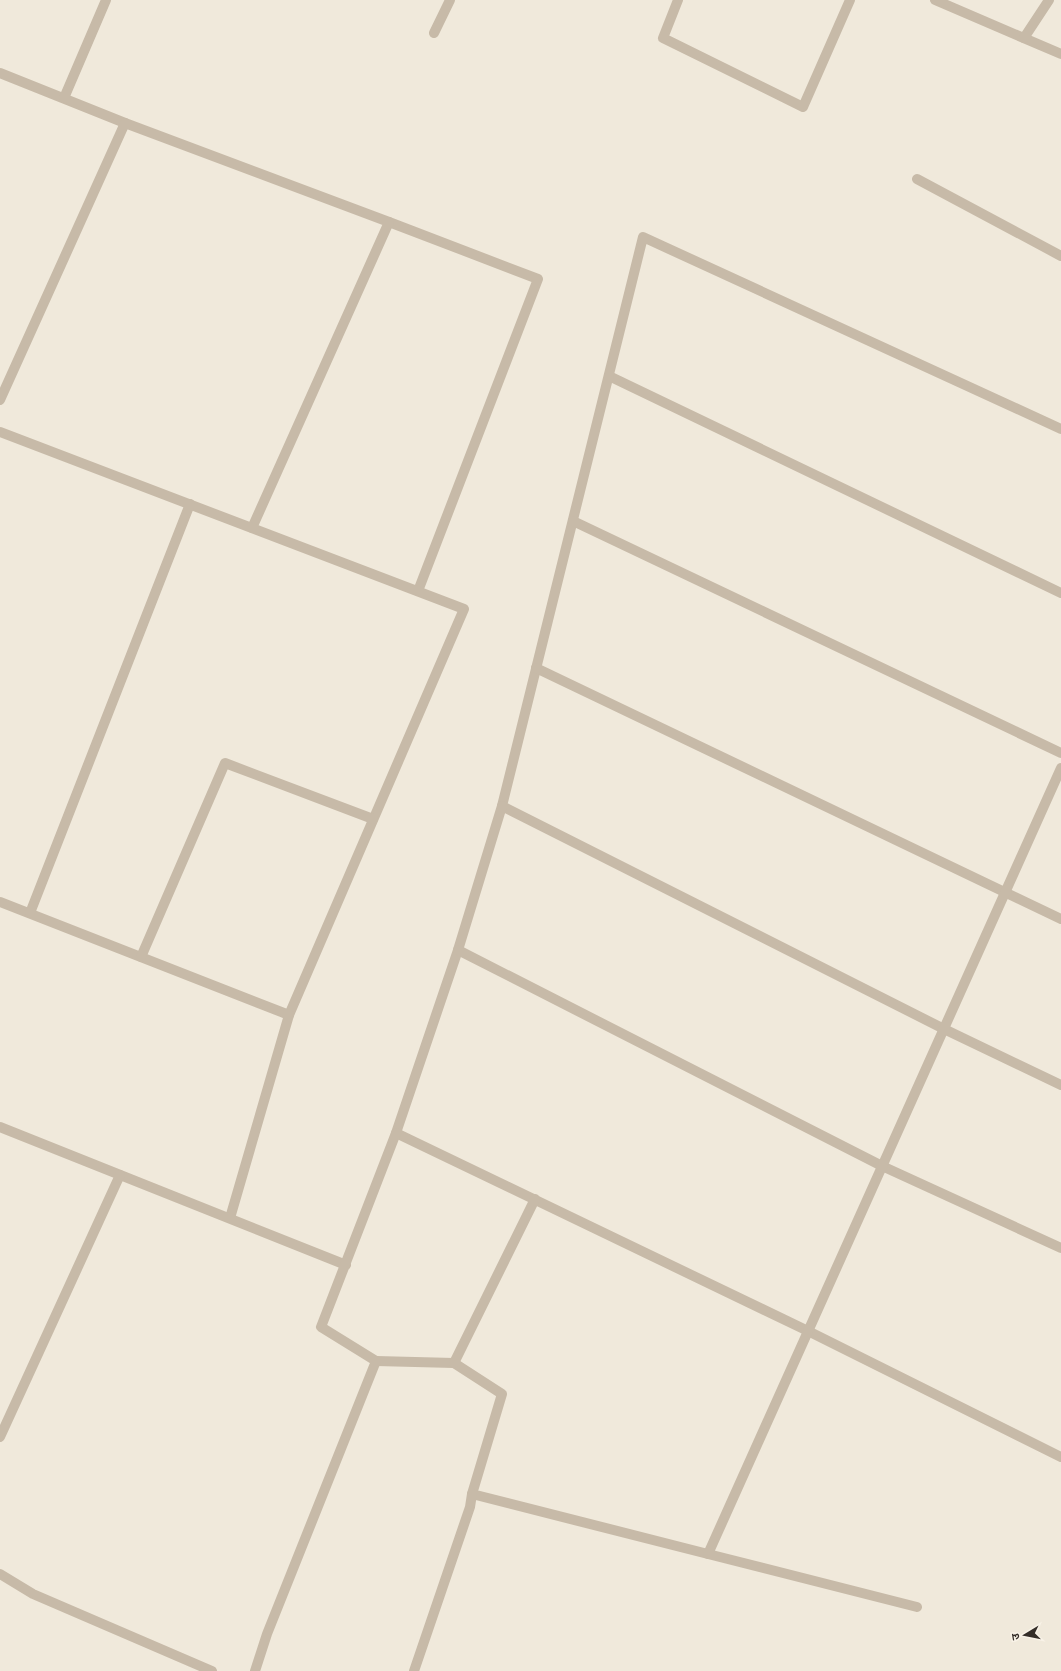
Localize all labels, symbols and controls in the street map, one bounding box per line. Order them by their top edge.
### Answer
north arrow [1005,1615,1045,1655]
text: उ [1008,1632,1022,1641]

